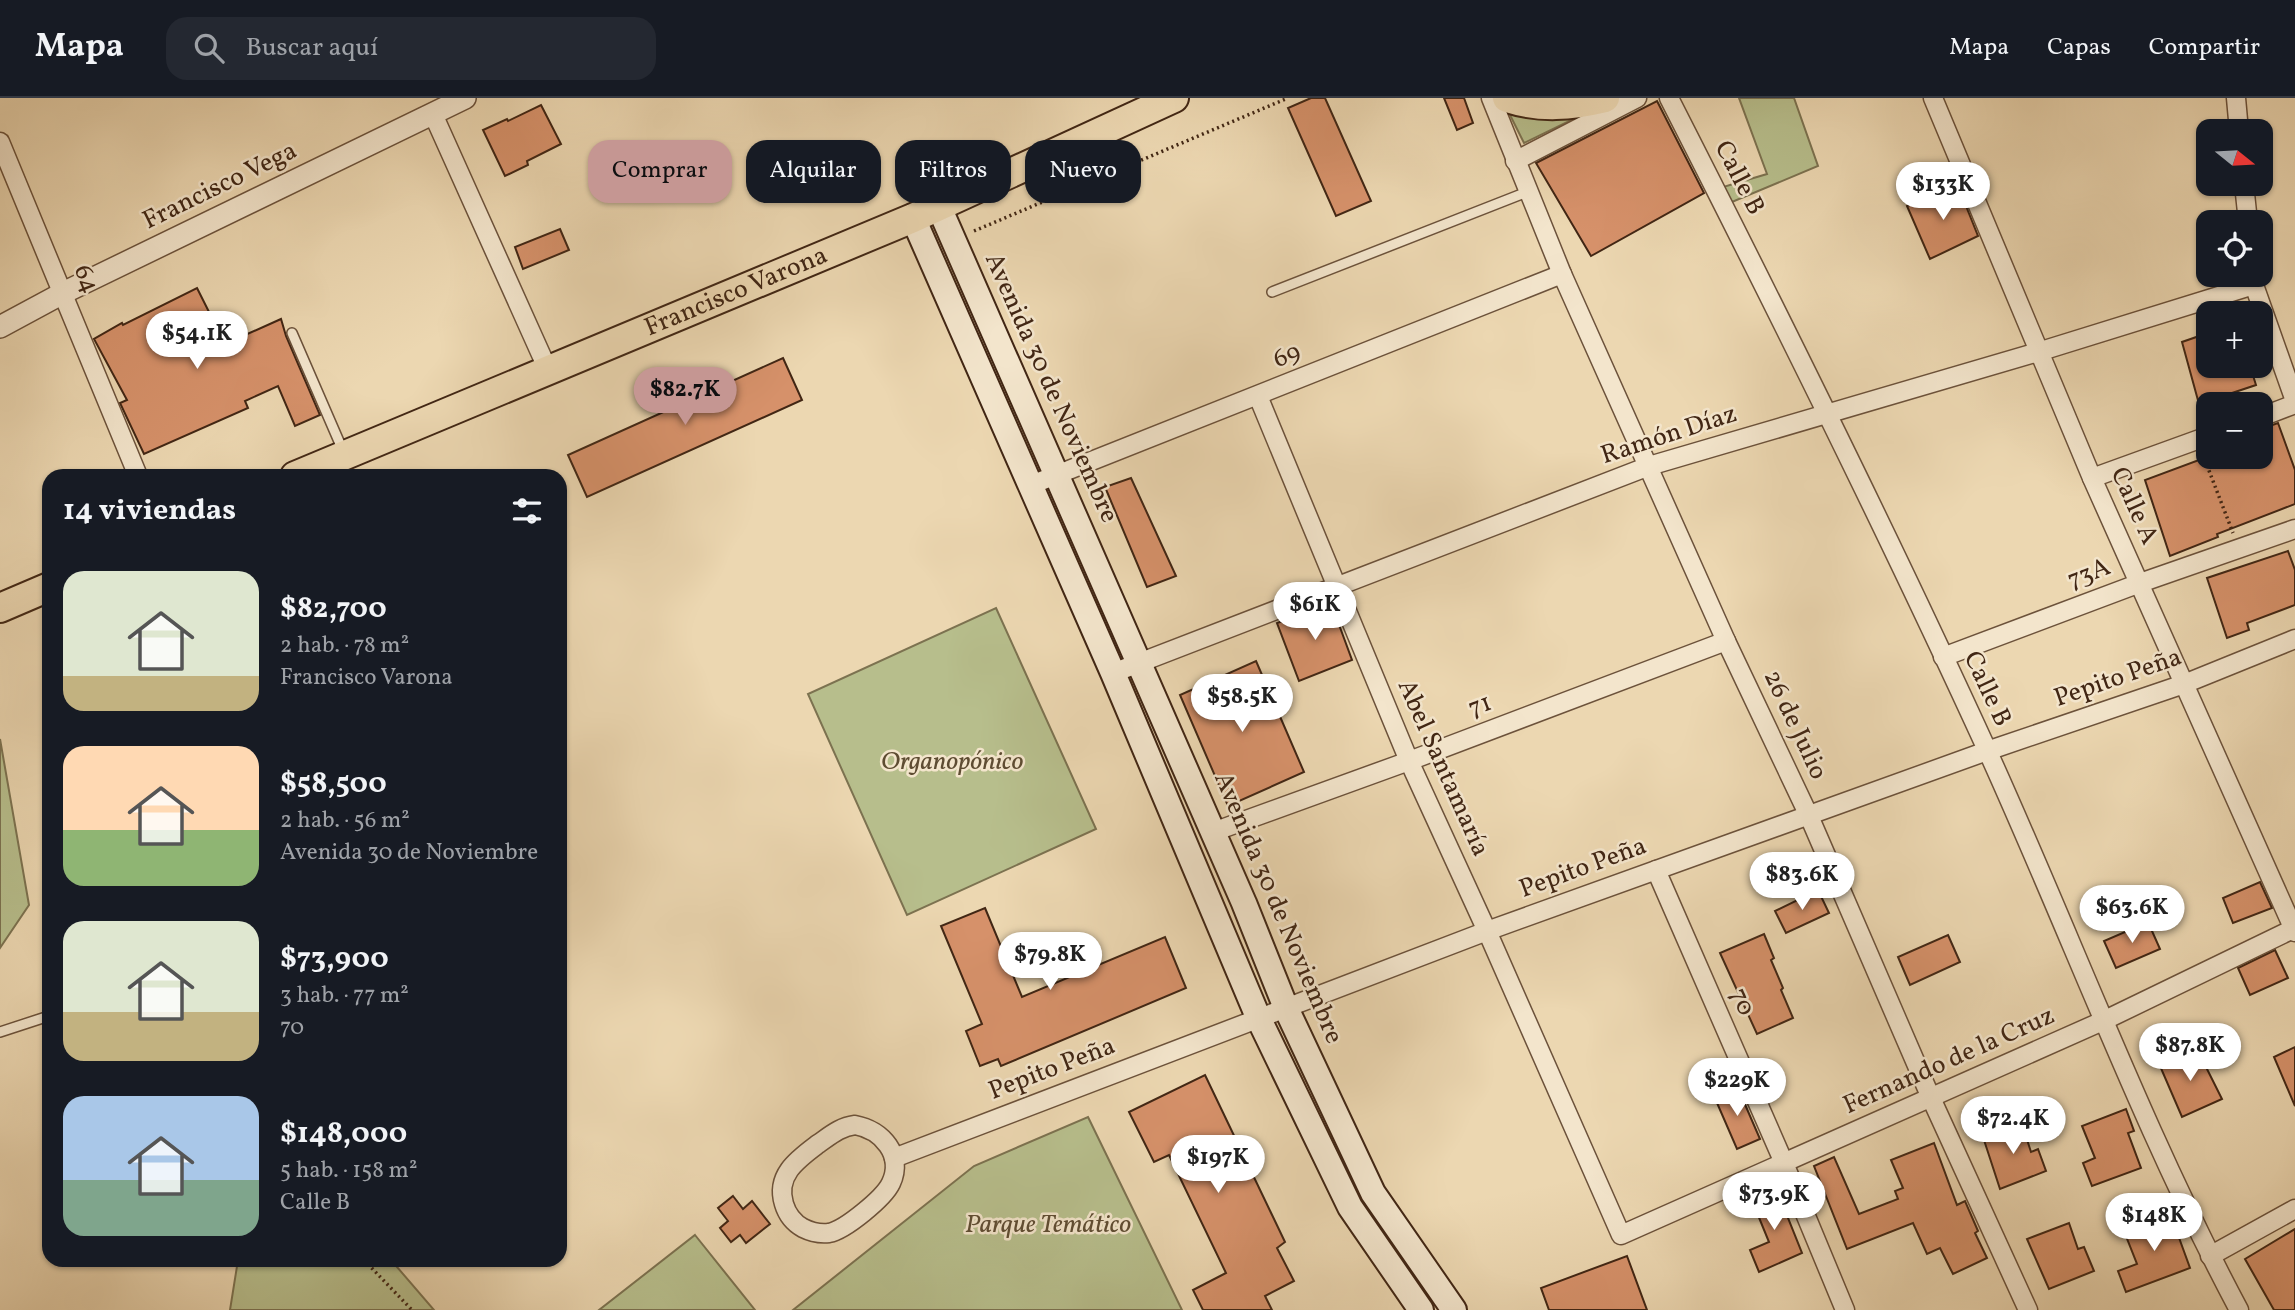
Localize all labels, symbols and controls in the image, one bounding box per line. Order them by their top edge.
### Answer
search box [166,17,656,80]
text: Mapa [35,25,124,71]
icon: search [190,29,228,67]
text: Buscar aquí [246,30,378,66]
text: Mapa [1949,31,2009,65]
text: Capas [2047,31,2111,65]
text: Compartir [2149,31,2260,65]
north arrow [2196,119,2273,196]
map controls [2196,119,2273,469]
street label: Francisco Vega [137,133,303,239]
street label: Calle B [1705,135,1773,221]
chip: Comprar [588,140,732,203]
chip: Alquilar [746,140,881,203]
chip: Filtros [895,140,1011,203]
chip: Nuevo [1025,140,1141,203]
pin: $133K [1894,162,1992,222]
text: $133K [1912,169,1974,201]
button: locate [2196,210,2273,287]
street label: Francisco Varona [639,238,833,346]
street label: Avenida 30 de Noviembre [975,247,1127,529]
street label: 64 [64,259,108,299]
button: + [2196,301,2273,378]
pin: $54.1K [140,312,254,371]
text: $54.1K [162,318,232,350]
street label: 69 [1268,334,1306,378]
pin: $82.7K [628,368,742,427]
text: $82.7K [650,374,720,406]
button: − [2196,392,2273,469]
street label: Ramón Díaz [1596,396,1742,474]
street label: Calle A [2101,462,2167,550]
text: 14 viviendas [63,490,236,532]
icon: filters [508,492,546,530]
street label: 73A [2062,549,2116,599]
pin: $61K [1274,582,1356,642]
text: $82,700 [280,588,387,630]
text: $61K [1289,589,1341,621]
icon: home [119,599,203,683]
text: 2 hab. · 78 m² [280,630,409,662]
street label: Pepito Peña [2049,639,2187,717]
street label: Calle B [1954,646,2020,732]
text: Francisco Varona [280,662,453,694]
street label: 26 de Julio [1754,664,1836,786]
pin: $58.5K [1185,674,1299,734]
street label: Abel Santamaría [1388,674,1498,862]
text: $58.5K [1207,681,1277,713]
street label: 71 [1463,685,1497,727]
park label: Organopónico [881,744,1023,780]
text: $58,500 [280,763,387,805]
street label: Avenida 30 de Noviembre [1204,767,1352,1049]
icon: home [119,774,203,858]
text: 2 hab. · 56 m² [280,805,410,837]
street label: Pepito Peña [1514,828,1652,908]
text: Avenida 30 de Noviembre [280,837,538,869]
pin: $83.6K [1745,852,1859,912]
text: $83.6K [1766,859,1838,891]
pin: $63.6K [2075,886,2189,945]
text: $63.6K [2096,892,2168,924]
pin: $79.8K [993,932,1107,992]
text: $73,900 [280,938,389,980]
text: $79.8K [1014,939,1086,971]
icon: home [119,949,203,1033]
text: 3 hab. · 77 m² [280,980,409,1012]
street label: 70 [1720,982,1764,1022]
street label: Fernando de la Cruz [1838,998,2060,1124]
text: 70 [280,1012,304,1044]
pin: $87.8K [2133,1024,2247,1083]
street label: Pepito Peña [984,1028,1120,1110]
text: $87.8K [2155,1030,2225,1062]
pin: $229K [1688,1058,1786,1118]
text: $229K [1704,1065,1770,1097]
pin: $72.4K [1956,1096,2070,1156]
text: $72.4K [1977,1103,2049,1135]
text: $148,000 [280,1113,407,1155]
icon: home [119,1124,203,1208]
pin: $197K [1169,1136,1267,1195]
text: $197K [1187,1142,1249,1174]
text: 5 hab. · 158 m² [280,1155,417,1187]
pin: $73.9K [1717,1172,1831,1232]
text: $73.9K [1738,1179,1810,1211]
text: Calle B [280,1187,350,1219]
pin: $148K [2105,1194,2203,1253]
text: $148K [2122,1200,2187,1232]
park label: Parque Temático [965,1207,1131,1243]

